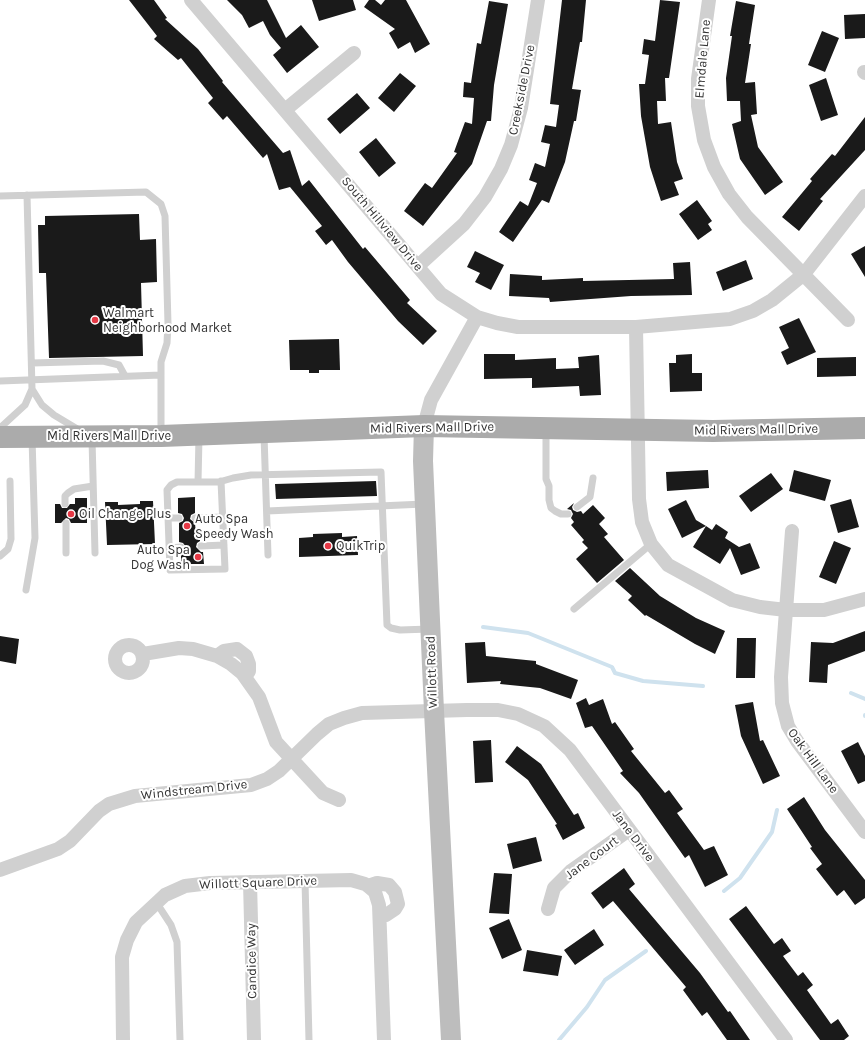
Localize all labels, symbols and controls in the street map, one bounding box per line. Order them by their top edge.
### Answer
street label: Elmdale Lane [692,19,714,99]
street label: Creekside Drive [506,43,538,137]
street label: South Hillview Drive [338,174,426,274]
place label: Walmart Neighborhood Market [103,305,232,336]
marker: Walmart Neighborhood Market [90,315,100,325]
street label: Mid Rivers Mall Drive [370,419,494,437]
street label: Mid Rivers Mall Drive [694,421,818,439]
street label: Mid Rivers Mall Drive [47,428,171,444]
place label: Oil Change Plus [79,506,171,522]
marker: Oil Change Plus [66,509,76,519]
place label: Auto Spa Speedy Wash [195,511,274,542]
marker: Auto Spa Speedy Wash [182,521,192,531]
place label: QuikTrip [336,538,385,554]
marker: QuikTrip [323,541,333,551]
place label: Auto Spa Dog Wash [131,542,190,573]
marker: Auto Spa Dog Wash [193,552,203,562]
street label: Willott Road [423,635,441,709]
street label: Oak Hill Lane [784,725,842,797]
street label: Windstream Drive [140,777,248,803]
street label: Jane Drive [609,807,657,865]
street label: Jane Court [562,833,622,883]
street label: Willott Square Drive [199,873,317,893]
street label: Candice Way [244,923,260,999]

